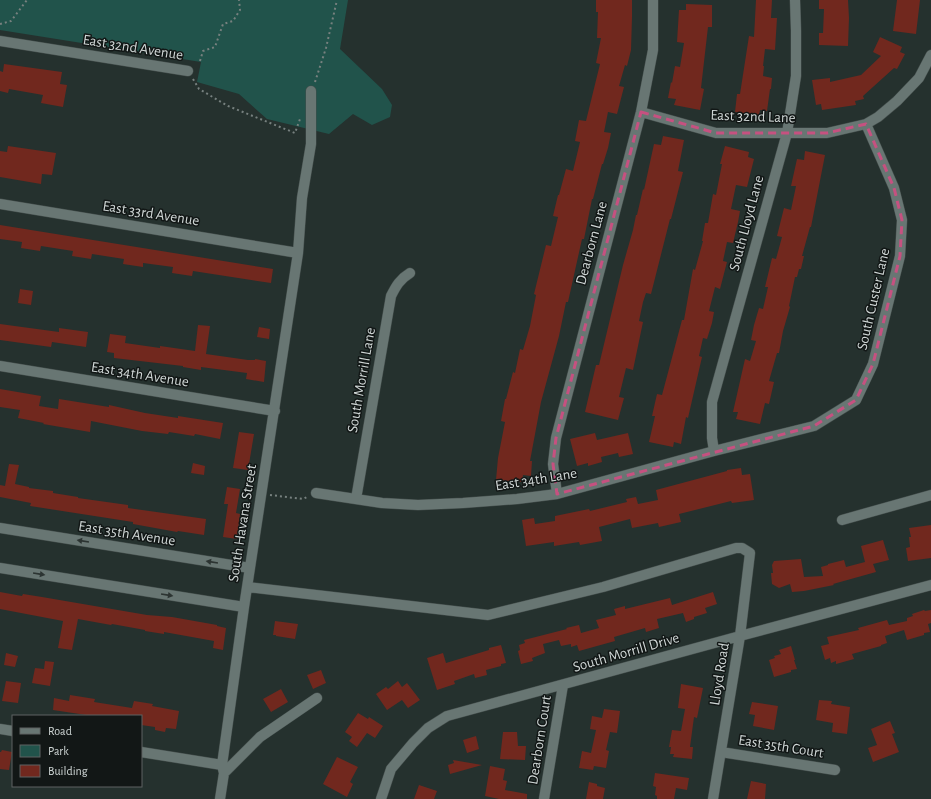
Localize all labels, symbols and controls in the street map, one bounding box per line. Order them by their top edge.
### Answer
street label: East 32nd Avenue [82,32,184,63]
street label: East 32nd Lane [710,108,796,125]
street label: South Lloyd Lane [727,174,766,272]
street label: East 33rd Avenue [101,198,200,229]
street label: Dearborn Lane [573,200,610,287]
street label: South Custer Lane [854,247,893,352]
street label: South Morrill Lane [345,326,378,434]
street label: East 34th Avenue [90,359,190,390]
street label: South Havana Street [226,463,259,583]
street label: East 34th Lane [494,466,578,493]
street label: East 35th Avenue [77,518,177,549]
one-way arrow [77,538,89,544]
one-way arrow [205,559,218,565]
one-way arrow [32,571,45,577]
one-way arrow [161,592,173,598]
street label: South Morrill Drive [571,630,681,675]
street label: Lloyd Road [707,641,732,707]
street label: Dearborn Court [525,694,554,786]
legend [12,715,142,787]
text: Road [48,725,72,737]
street label: East 35th Court [737,732,825,761]
text: Park [48,745,69,757]
text: Building [48,765,88,777]

